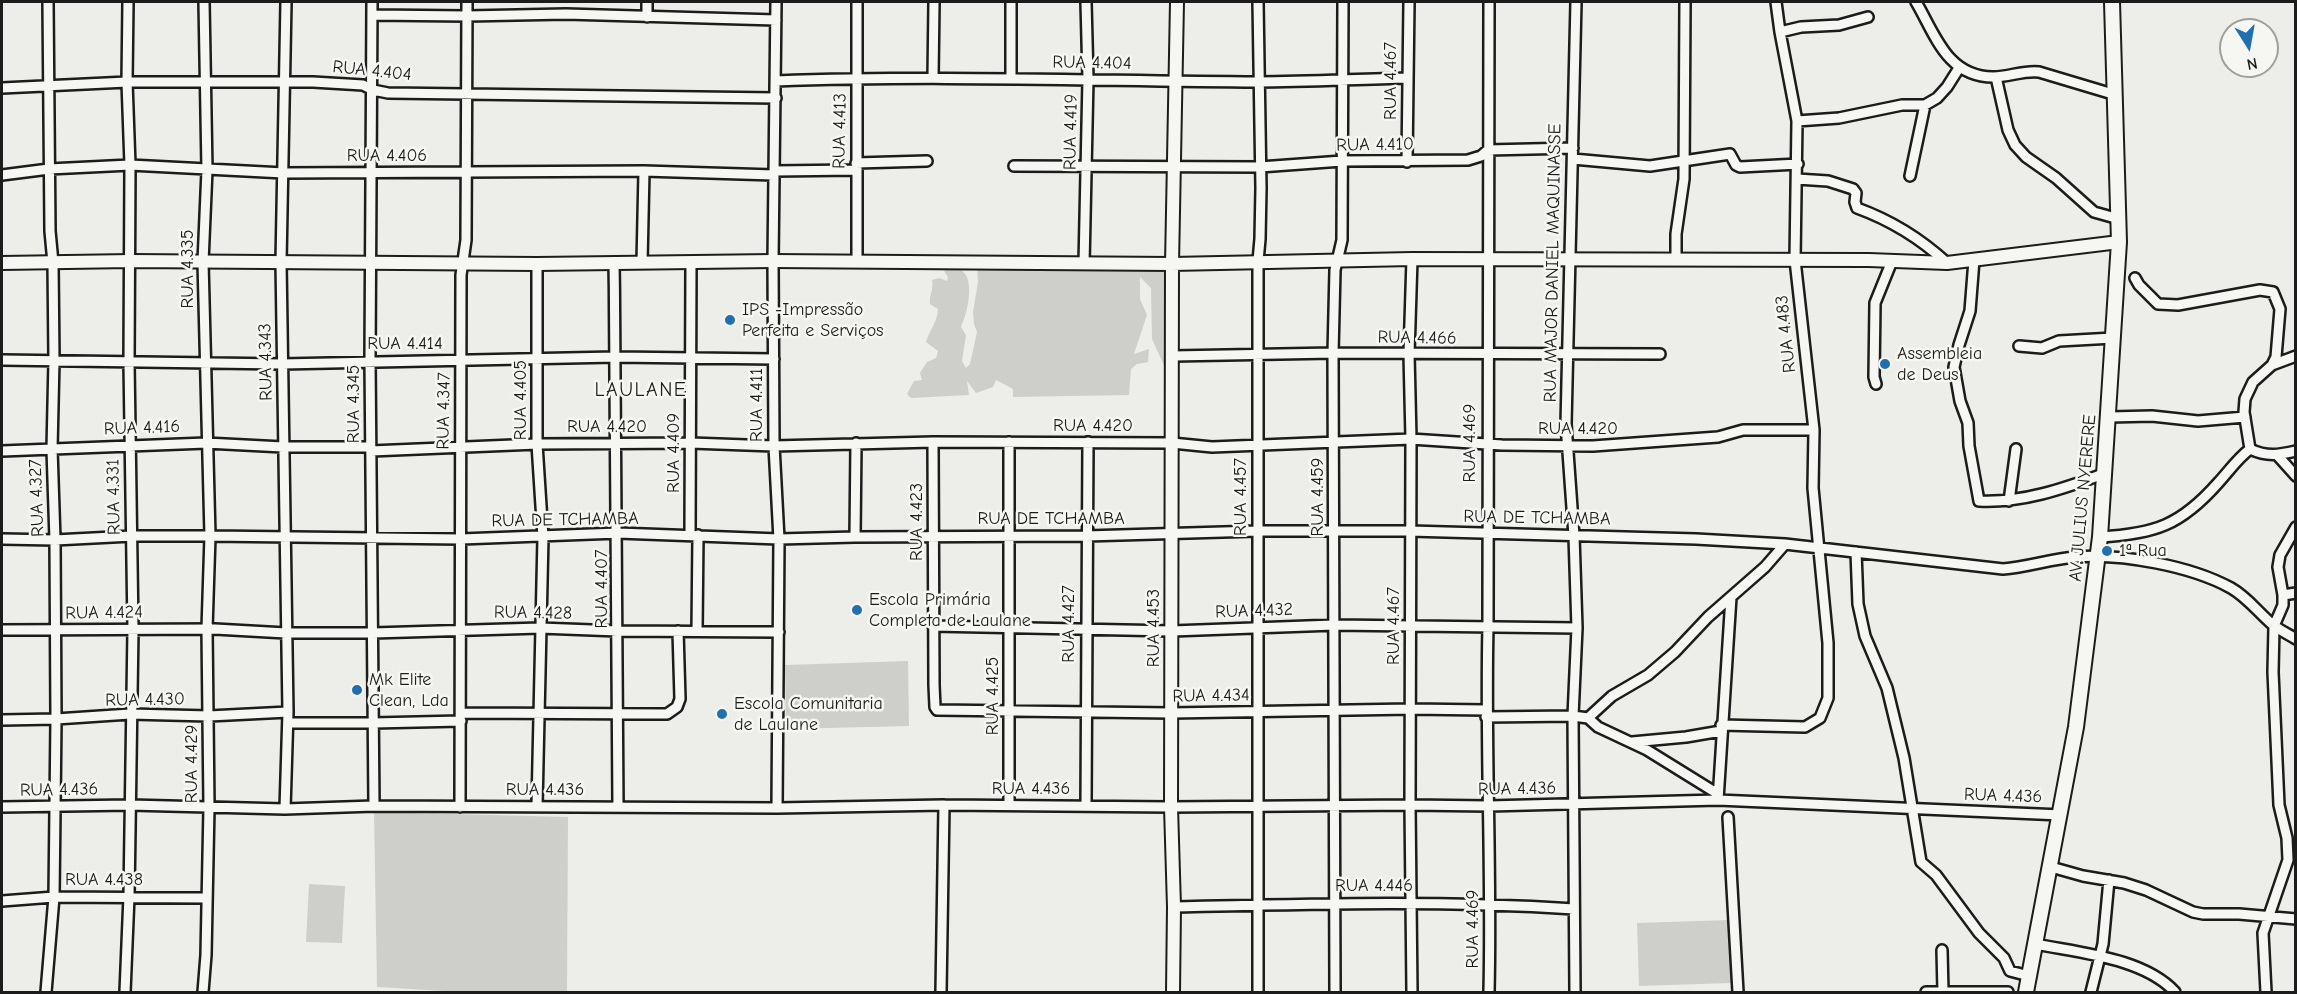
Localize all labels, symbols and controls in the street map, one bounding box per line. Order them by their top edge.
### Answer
north arrow [2219,18,2279,78]
street label: RUA 4.467 [1380,42,1402,120]
street label: RUA 4.404 [1052,52,1132,74]
text: N [2245,54,2259,74]
street label: RUA 4.404 [331,56,413,86]
street label: RUA 4.413 [829,93,851,169]
street label: RUA 4.419 [1060,94,1082,170]
street label: RUA MAJOR DANIEL MAQUINASSE [1540,123,1566,403]
street label: RUA 4.410 [1336,134,1414,156]
street label: RUA 4.406 [347,145,427,167]
street label: RUA 4.335 [177,230,199,308]
street label: RUA 4.483 [1771,294,1801,374]
place label: IPS -Impressão Perfeita e Serviços [742,299,884,342]
marker: IPS -Impressão Perfeita e Serviços [723,313,737,327]
street label: RUA 4.343 [255,323,277,401]
street label: RUA 4.466 [1377,327,1457,349]
street label: RUA 4.414 [367,333,443,355]
place label: Assembleia de Deus [1897,343,1982,386]
marker: Assembleia de Deus [1878,357,1892,371]
street label: RUA 4.405 [510,360,532,440]
street label: RUA 4.345 [343,365,365,443]
street label: RUA 4.411 [746,368,768,442]
street label: RUA 4.347 [433,372,455,450]
district label: LAULANE [595,378,687,402]
street label: RUA 4.469 [1459,404,1481,482]
street label: RUA 4.409 [663,413,685,493]
street label: AV. JULIUS NYERERE [2065,413,2101,583]
street label: RUA 4.420 [1053,415,1133,437]
street label: RUA 4.416 [103,416,181,440]
street label: RUA 4.420 [567,416,647,438]
street label: RUA 4.420 [1538,418,1618,440]
street label: RUA 4.457 [1230,458,1252,536]
street label: RUA 4.459 [1307,458,1329,536]
street label: RUA 4.327 [25,459,49,537]
street label: RUA 4.331 [103,459,125,535]
street label: RUA 4.423 [906,483,928,561]
street label: RUA DE TCHAMBA [1463,506,1611,530]
street label: RUA DE TCHAMBA [491,508,639,532]
street label: RUA DE TCHAMBA [977,508,1125,530]
place label: 1ª Rua [2119,540,2167,562]
marker: 1ª Rua [2100,544,2114,558]
street label: RUA 4.407 [591,549,613,629]
street label: RUA 4.427 [1058,585,1080,663]
street label: RUA 4.467 [1383,587,1405,665]
place label: Escola Primária Completa de Laulane [869,589,1031,632]
street label: RUA 4.453 [1143,589,1165,667]
street label: RUA 4.432 [1215,599,1293,623]
street label: RUA 4.424 [65,602,143,624]
street label: RUA 4.428 [494,602,572,624]
marker: Escola Primária Completa de Laulane [850,603,864,617]
street label: RUA 4.425 [982,657,1004,735]
place label: Mk Elite Clean, Lda [369,669,449,712]
marker: Mk Elite Clean, Lda [350,683,364,697]
street label: RUA 4.434 [1172,685,1250,707]
street label: RUA 4.430 [105,689,185,711]
place label: Escola Comunitaria de Laulane [734,693,883,736]
marker: Escola Comunitaria de Laulane [715,707,729,721]
street label: RUA 4.429 [181,725,203,803]
street label: RUA 4.436 [992,778,1070,800]
street label: RUA 4.436 [1478,778,1556,800]
street label: RUA 4.436 [20,779,98,801]
street label: RUA 4.436 [506,779,584,801]
street label: RUA 4.436 [1963,784,2043,808]
street label: RUA 4.438 [65,869,143,891]
street label: RUA 4.446 [1335,875,1413,897]
street label: RUA 4.469 [1462,890,1484,968]

